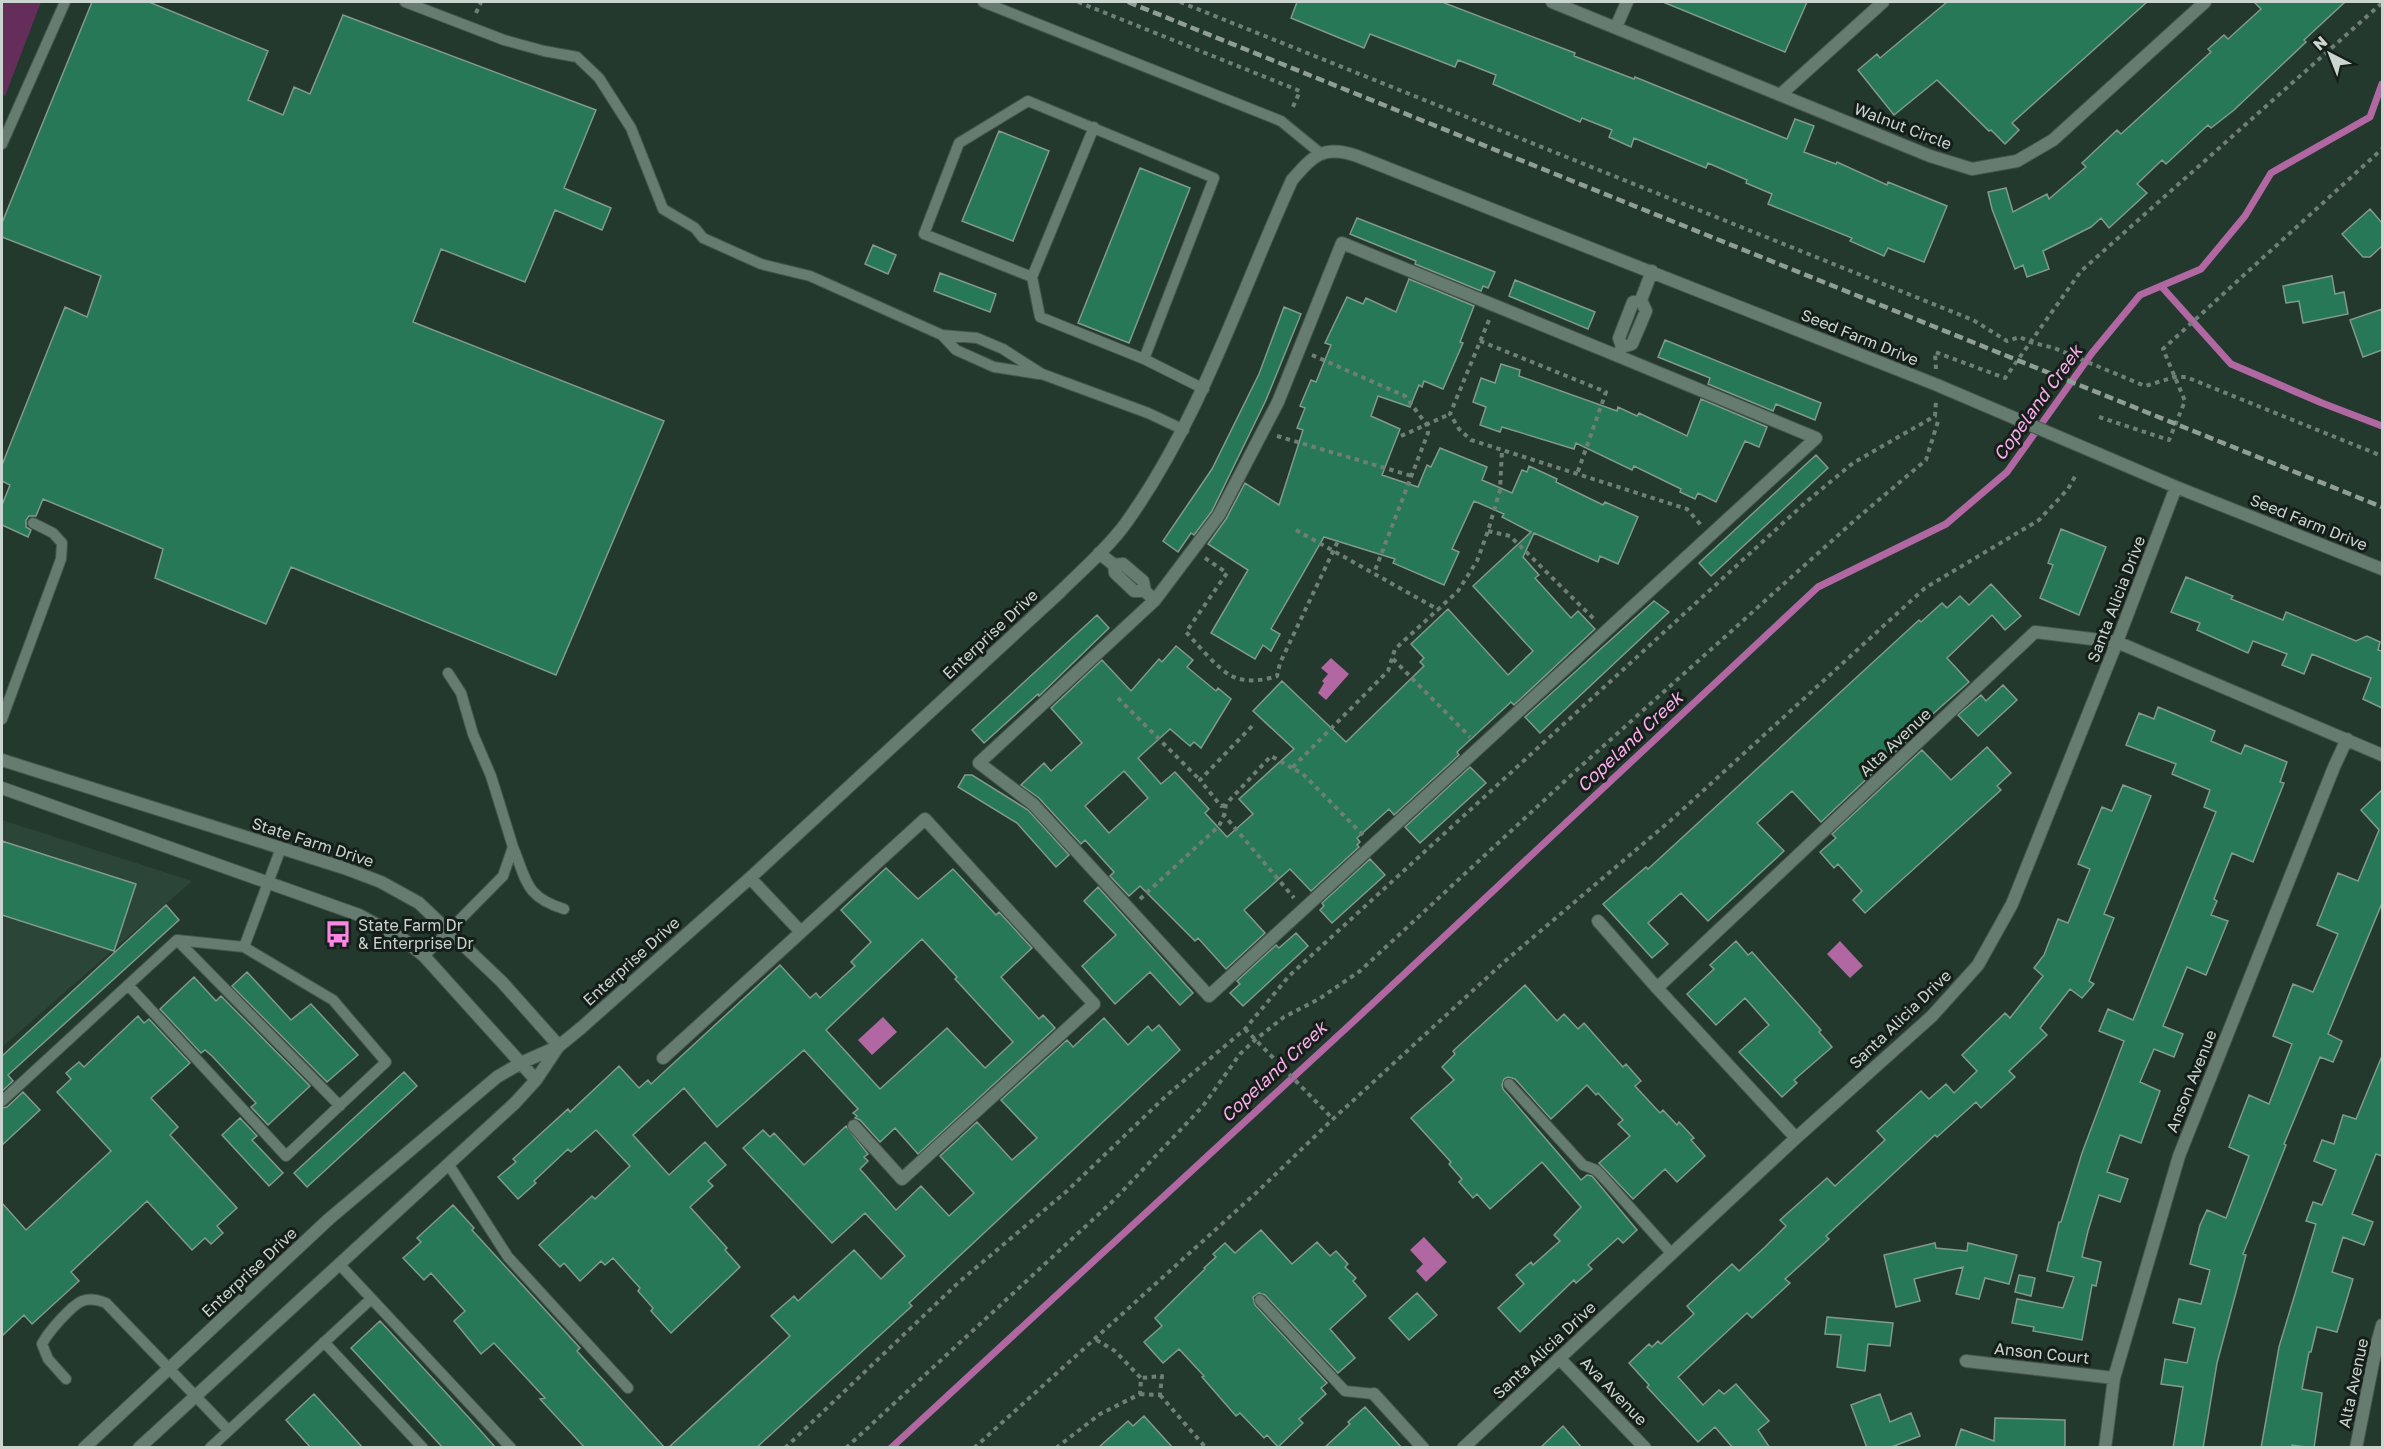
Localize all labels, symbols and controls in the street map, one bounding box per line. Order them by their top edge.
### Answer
north arrow [2300,24,2360,84]
text: N [2309,31,2331,54]
street label: Walnut Circle [1851,98,1955,154]
street label: Seed Farm Drive [1798,304,1922,370]
water label: Copeland Creek [1988,339,2088,464]
street label: Seed Farm Drive [2247,489,2371,555]
street label: Santa Alicia Drive [2083,533,2149,665]
street label: Enterprise Drive [938,585,1042,683]
water label: Copeland Creek [1572,685,1688,796]
street label: Alta Avenue [1855,704,1935,780]
street label: State Farm Drive [249,813,377,871]
street label: Enterprise Drive [579,912,683,1010]
place label: State Farm Dr & Enterprise Dr [358,915,474,953]
bus stop icon: State Farm Dr & Enterprise Dr [323,919,353,949]
street label: Santa Alicia Drive [1845,965,1955,1073]
water label: Copeland Creek [1216,1015,1332,1126]
street label: Anson Avenue [2161,1027,2221,1135]
street label: Enterprise Drive [197,1223,301,1321]
street label: Santa Alicia Drive [1488,1297,1600,1403]
street label: Alta Avenue [2334,1336,2372,1430]
street label: Anson Court [1993,1338,2091,1368]
street label: Ava Avenue [1576,1352,1652,1430]

